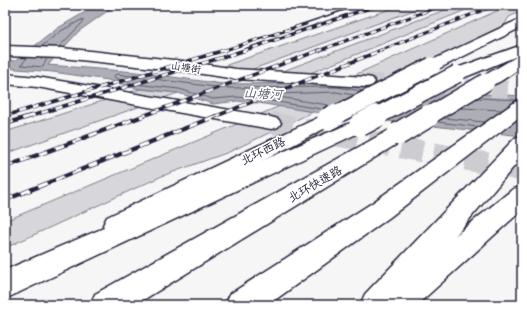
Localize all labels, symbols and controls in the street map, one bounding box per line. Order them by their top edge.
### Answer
street label: 山塘街 [170,60,202,76]
water label: 山塘河 [243,85,285,103]
street label: 北环西路 [238,134,288,169]
street label: 北环快速路 [286,163,345,206]

